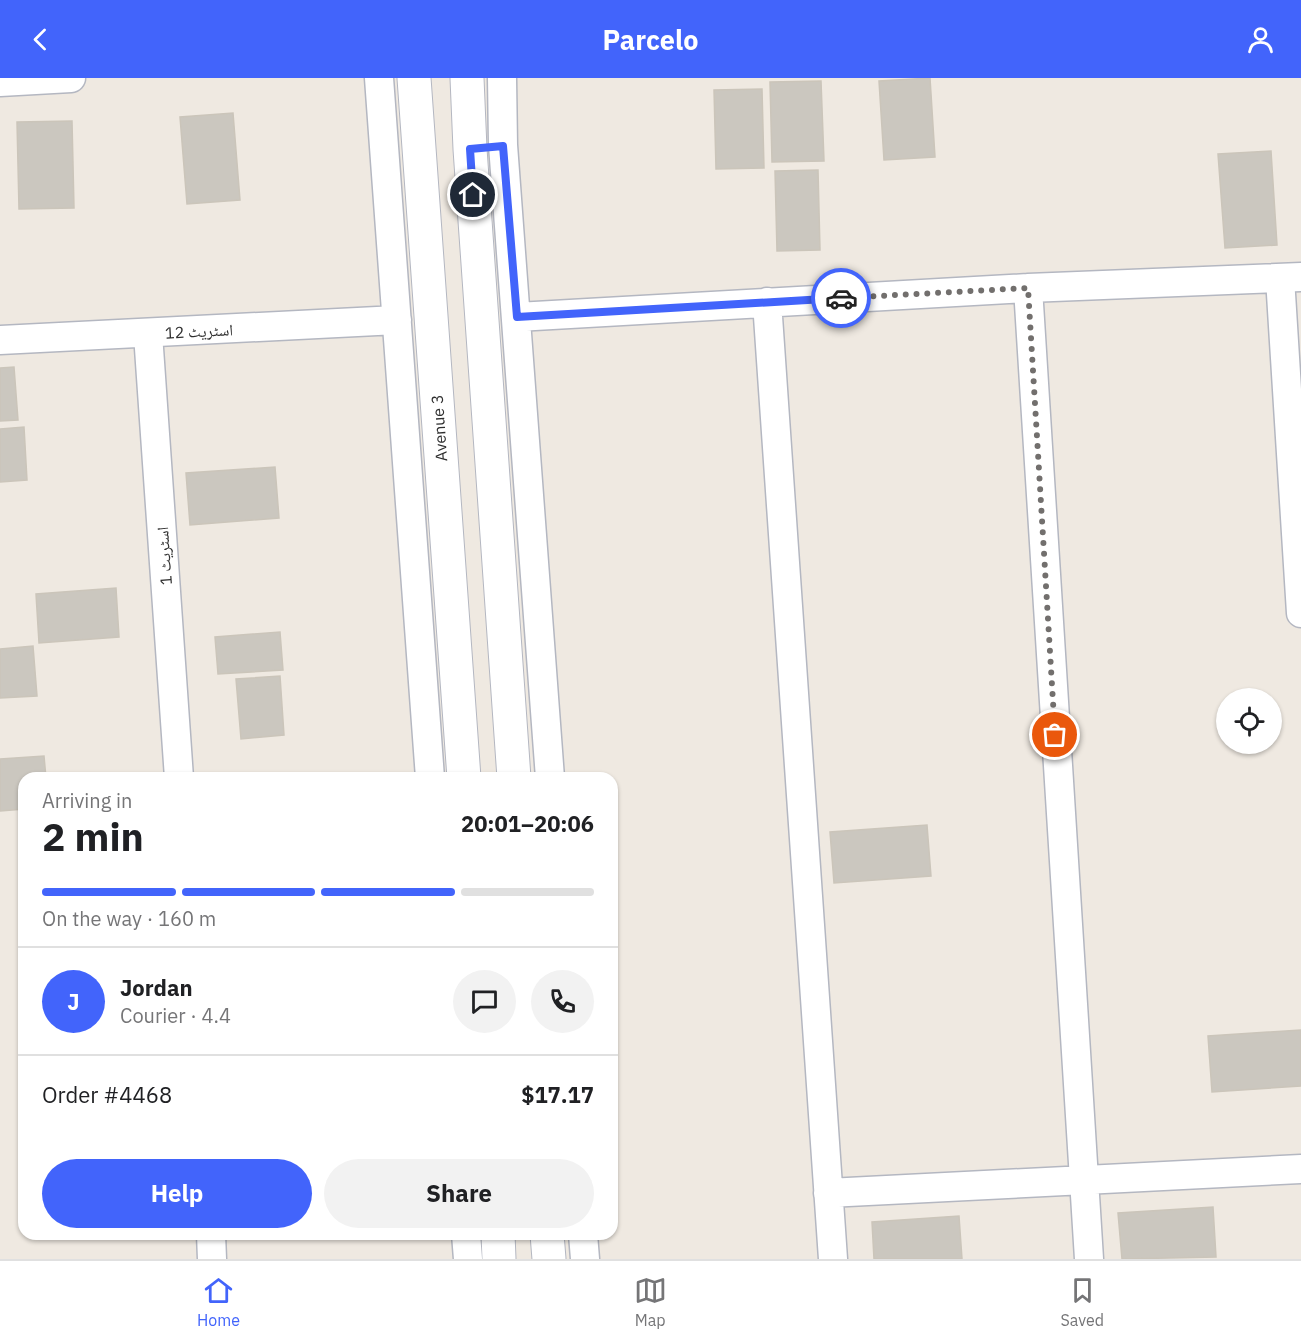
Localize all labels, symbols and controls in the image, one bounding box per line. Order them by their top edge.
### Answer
text: Parcelo [603,22,698,57]
icon: back [24,23,57,56]
icon: person [1244,23,1277,56]
pin [447,169,498,220]
icon: home [456,178,489,211]
courier [811,268,871,328]
icon: car [825,282,858,315]
street label: اسٹریٹ 12 [164,319,234,343]
street label: Avenue 3 [427,394,451,462]
street label: اسٹریٹ 1 [152,526,176,586]
map controls [1216,688,1282,754]
button: locate [1216,688,1282,754]
pin [1029,709,1080,760]
icon: bag [1038,718,1071,751]
text: Arriving in [42,787,132,814]
text: 20:01–20:06 [461,809,594,838]
text: 2 min [42,811,144,862]
text: On the way · 160 m [42,905,216,932]
button: chat [453,970,516,1033]
button: phone [531,970,594,1033]
text: Jordan [120,973,193,1002]
text: J [67,987,80,1016]
text: Courier · 4.4 [120,1002,231,1029]
text: Order #4468 [42,1080,172,1109]
text: $17.17 [521,1080,594,1109]
button: Help [42,1159,312,1228]
button: Share [324,1159,594,1228]
tab: Home [197,1274,240,1330]
tab: Map [634,1274,667,1330]
tab: Saved [1061,1274,1104,1330]

